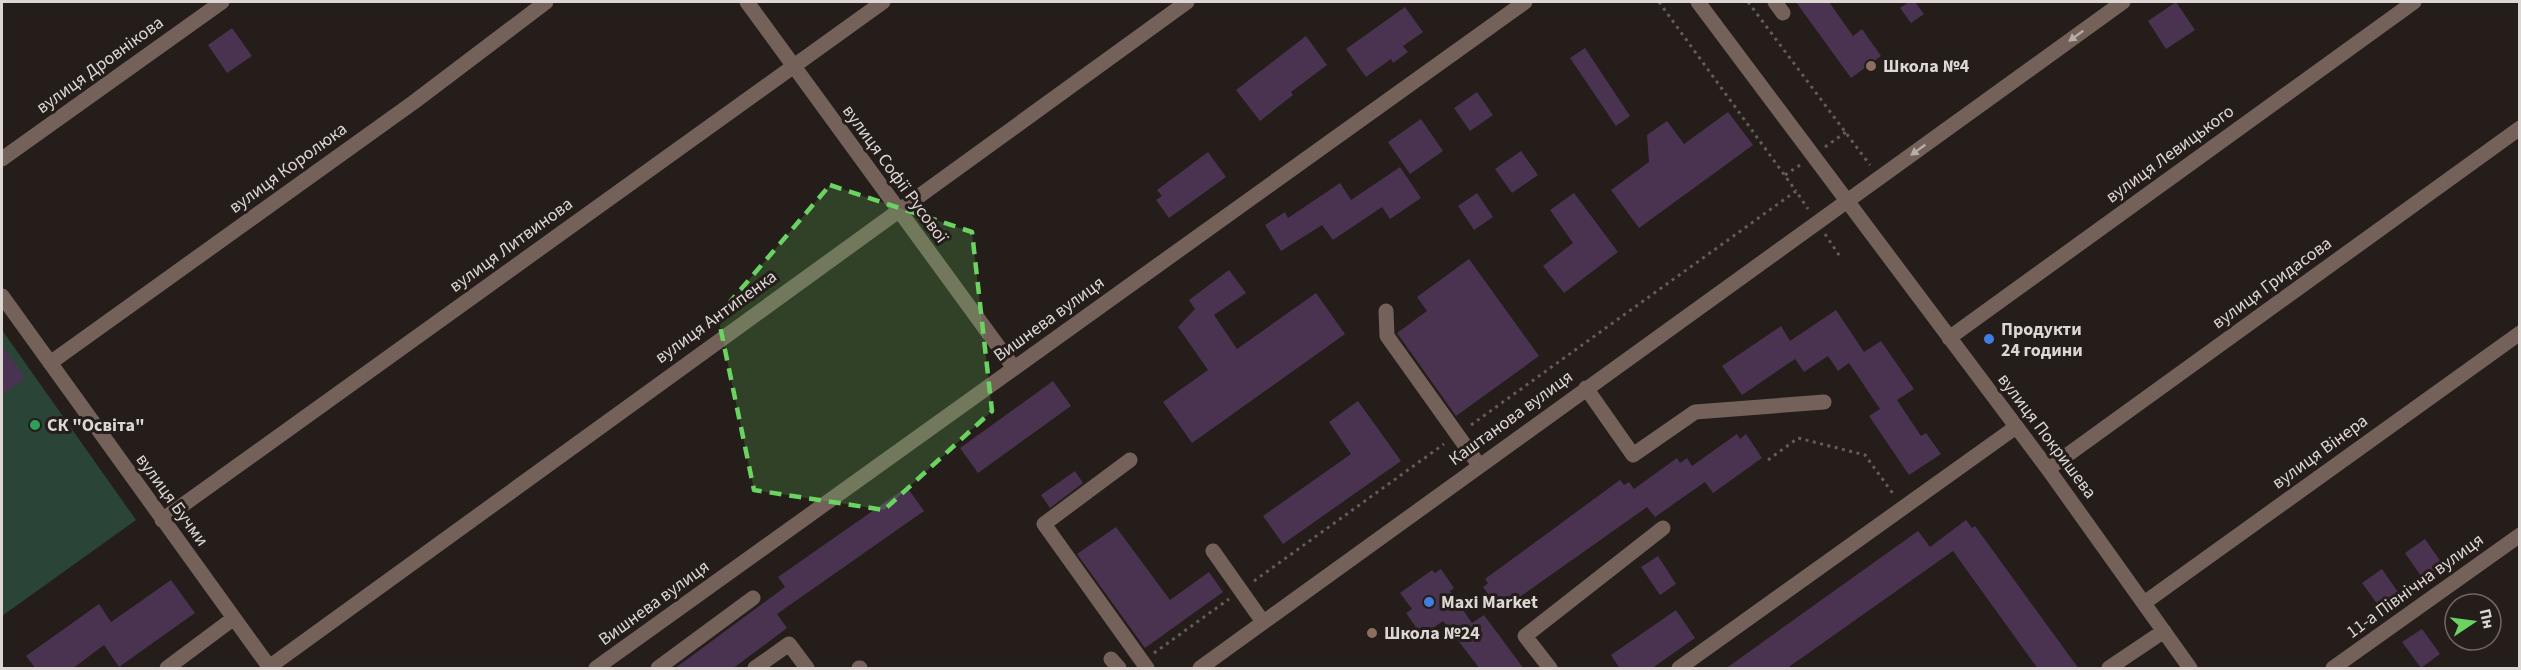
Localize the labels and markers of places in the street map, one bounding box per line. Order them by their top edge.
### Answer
place label: Школа №4 [1883,54,1970,79]
marker: Школа №4 [1864,59,1878,73]
place label: Продукти 24 години [2001,317,2083,363]
marker: Продукти 24 години [1982,332,1996,346]
place label: СК "Освіта" [47,413,145,438]
marker: СК "Освіта" [28,418,42,432]
place label: Maxi Market [1441,590,1538,615]
marker: Maxi Market [1422,595,1436,609]
place label: Школа №24 [1384,621,1480,646]
marker: Школа №24 [1365,626,1379,640]

